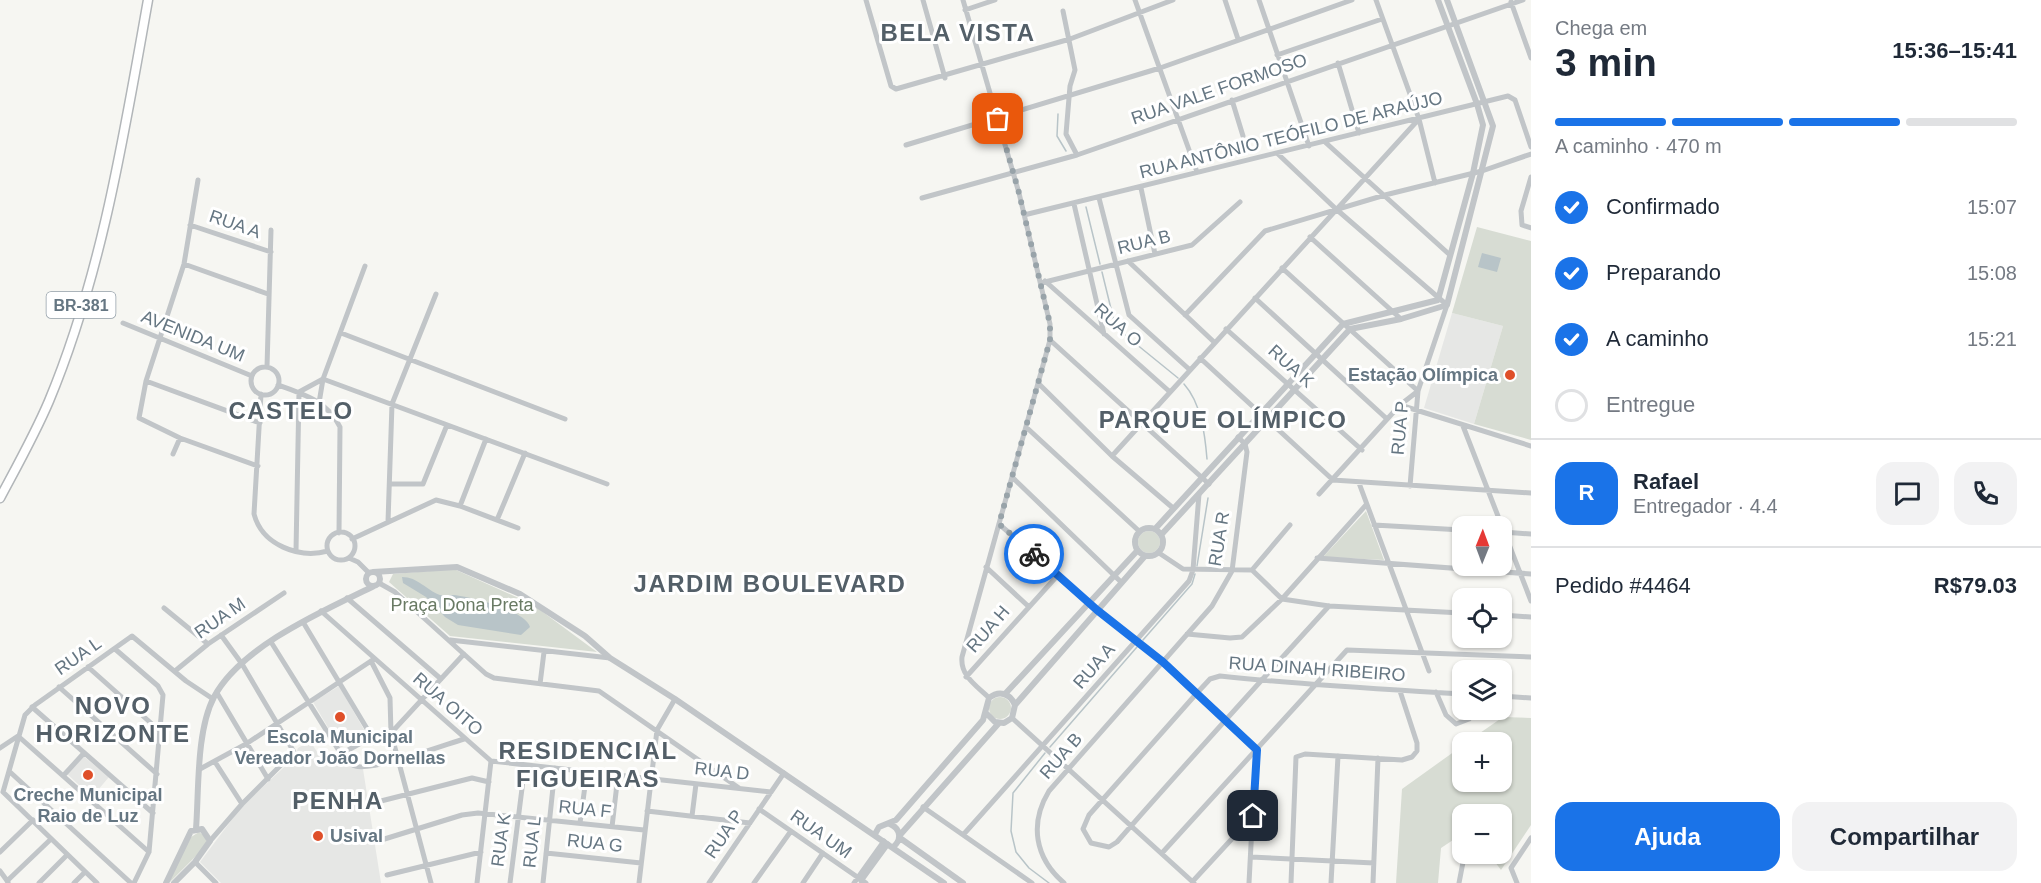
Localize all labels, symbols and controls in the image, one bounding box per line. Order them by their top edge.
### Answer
text: Chega em [1555,17,1647,39]
district label: BELA VISTA [880,19,1036,46]
text: 15:36–15:41 [1892,38,2017,63]
text: 3 min [1555,41,1657,84]
street label: RUA VALE FORMOSO [1128,49,1310,129]
street label: RUA ANTÔNIO TEÓFILO DE ARAÚJO [1137,87,1445,182]
pin [972,93,1023,144]
icon: bag [981,102,1014,135]
text: A caminho · 470 m [1555,135,1722,157]
icon: check [1555,191,1588,224]
text: Confirmado [1606,194,1720,219]
text: 15:07 [1967,196,2017,218]
street label: RUA A [207,206,263,242]
street label: RUA B [1115,226,1173,258]
icon: check [1555,257,1588,290]
text: Preparando [1606,260,1721,285]
text: 15:08 [1967,262,2017,284]
road number: BR-381 [46,292,116,318]
street label: RUA O [1090,299,1146,351]
street label: AVENIDA UM [138,306,248,366]
icon: check [1555,323,1588,356]
text: A caminho [1606,326,1709,351]
text: 15:21 [1967,328,2017,350]
street label: RUA K [1264,340,1318,392]
place label: Estação Olímpica [1348,365,1499,385]
marker: Estação Olímpica [1503,368,1517,382]
text: Entregue [1606,392,1695,417]
district label: CASTELO [228,397,354,424]
street label: RUA P [1388,400,1412,456]
district label: PARQUE OLÍMPICO [1099,406,1347,433]
button: chat [1876,462,1939,525]
button: phone [1954,462,2017,525]
text: Rafael [1633,469,1699,494]
text: R [1579,480,1594,505]
text: Entregador · 4.4 [1633,495,1778,517]
street label: RUA R [1205,510,1233,568]
north arrow [1452,516,1512,576]
map controls [1452,516,1512,864]
courier [1004,524,1064,584]
icon: bike [1018,538,1051,571]
district label: JARDIM BOULEVARD [634,570,906,597]
text: Pedido #4464 [1555,573,1691,598]
text: R$79.03 [1934,573,2017,598]
button: locate [1452,588,1512,648]
street label: RUA M [191,593,249,643]
park label: Praça Dona Preta [390,595,535,615]
street label: RUA H [962,602,1014,656]
street label: RUA L [51,633,105,679]
street label: RUA A [1069,639,1119,693]
street label: RUA DINAH RIBEIRO [1228,653,1406,685]
button: layers [1452,660,1512,720]
street label: RUA OITO [409,668,487,740]
district label: NOVO HORIZONTE [36,692,190,747]
marker: Escola Municipal Vereador João Dornellas [333,710,347,724]
place label: Escola Municipal Vereador João Dornellas [234,727,446,768]
street label: RUA B [1036,729,1086,783]
button: + [1452,732,1512,792]
district label: RESIDENCIAL FIGUEIRAS [498,737,678,792]
street label: RUA D [694,758,750,784]
marker: Creche Municipal Raio de Luz [81,768,95,782]
place label: Creche Municipal Raio de Luz [13,785,163,826]
district label: PENHA [292,787,384,814]
pin [1227,790,1278,841]
street label: RUA F [558,796,612,822]
icon: home [1236,799,1269,832]
button: Ajuda [1555,802,1780,871]
button: Compartilhar [1792,802,2017,871]
button: − [1452,804,1512,864]
street label: RUA P [701,806,747,862]
street label: RUA UM [787,806,855,862]
street label: RUA K [487,812,515,868]
street label: RUA L [519,815,545,869]
place label: Usival [330,826,383,846]
marker: Usival [311,829,325,843]
street label: RUA G [566,830,624,856]

